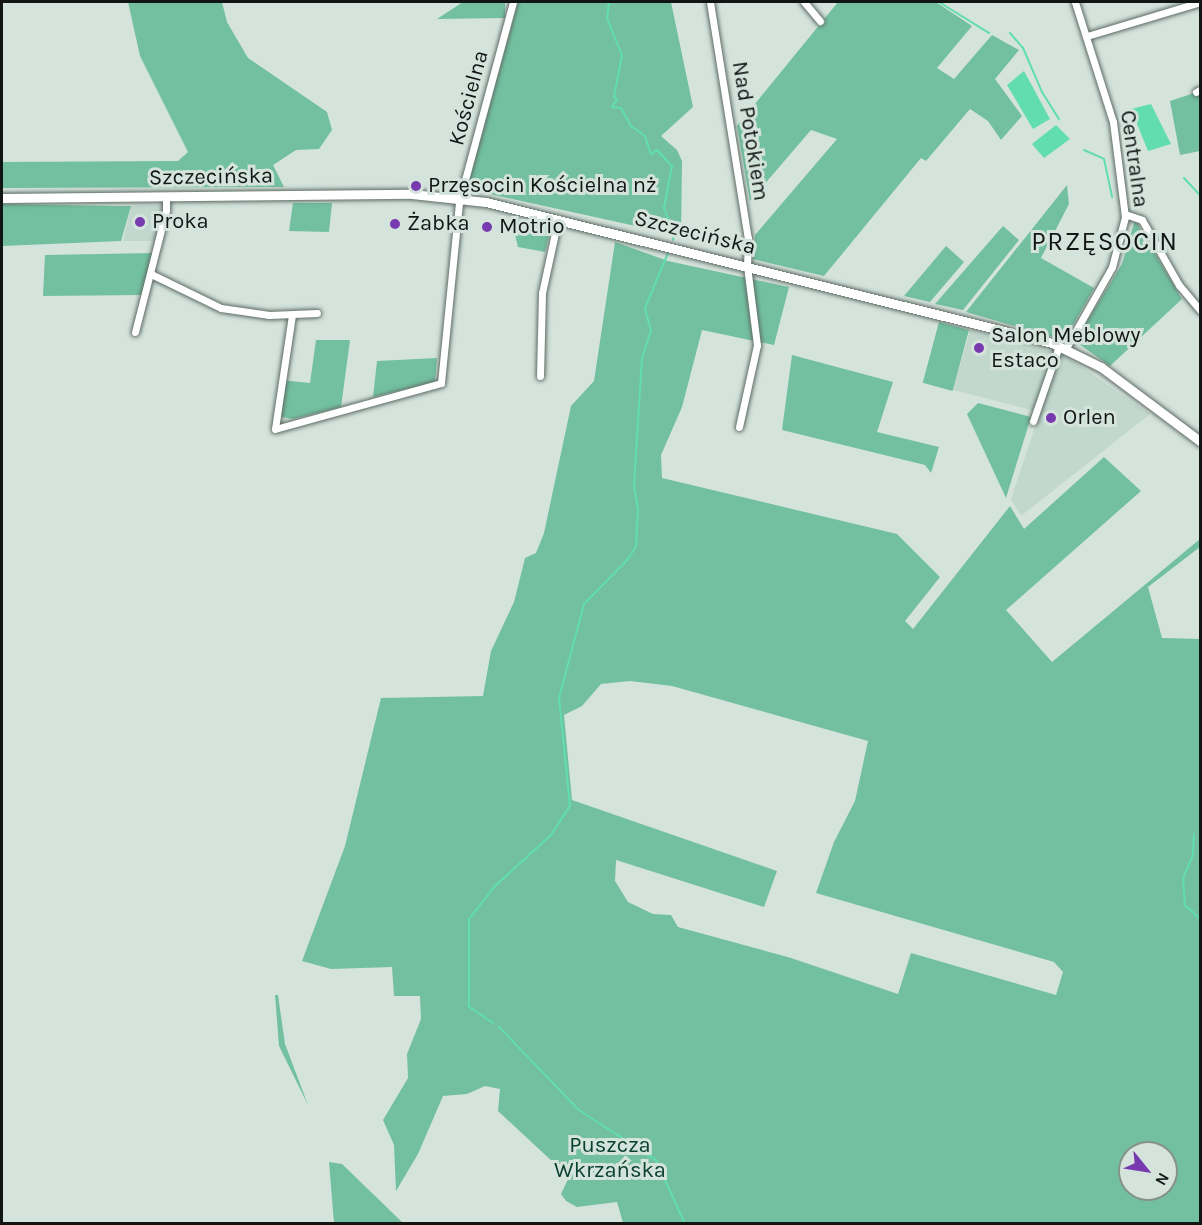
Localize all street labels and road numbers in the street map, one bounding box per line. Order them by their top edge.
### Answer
street label: Kościelna [444,47,494,149]
street label: Nad Potokiem [726,59,774,203]
street label: Centralna [1114,109,1154,209]
street label: Szczecińska [149,163,273,191]
street label: Szczecińska [632,205,758,261]

